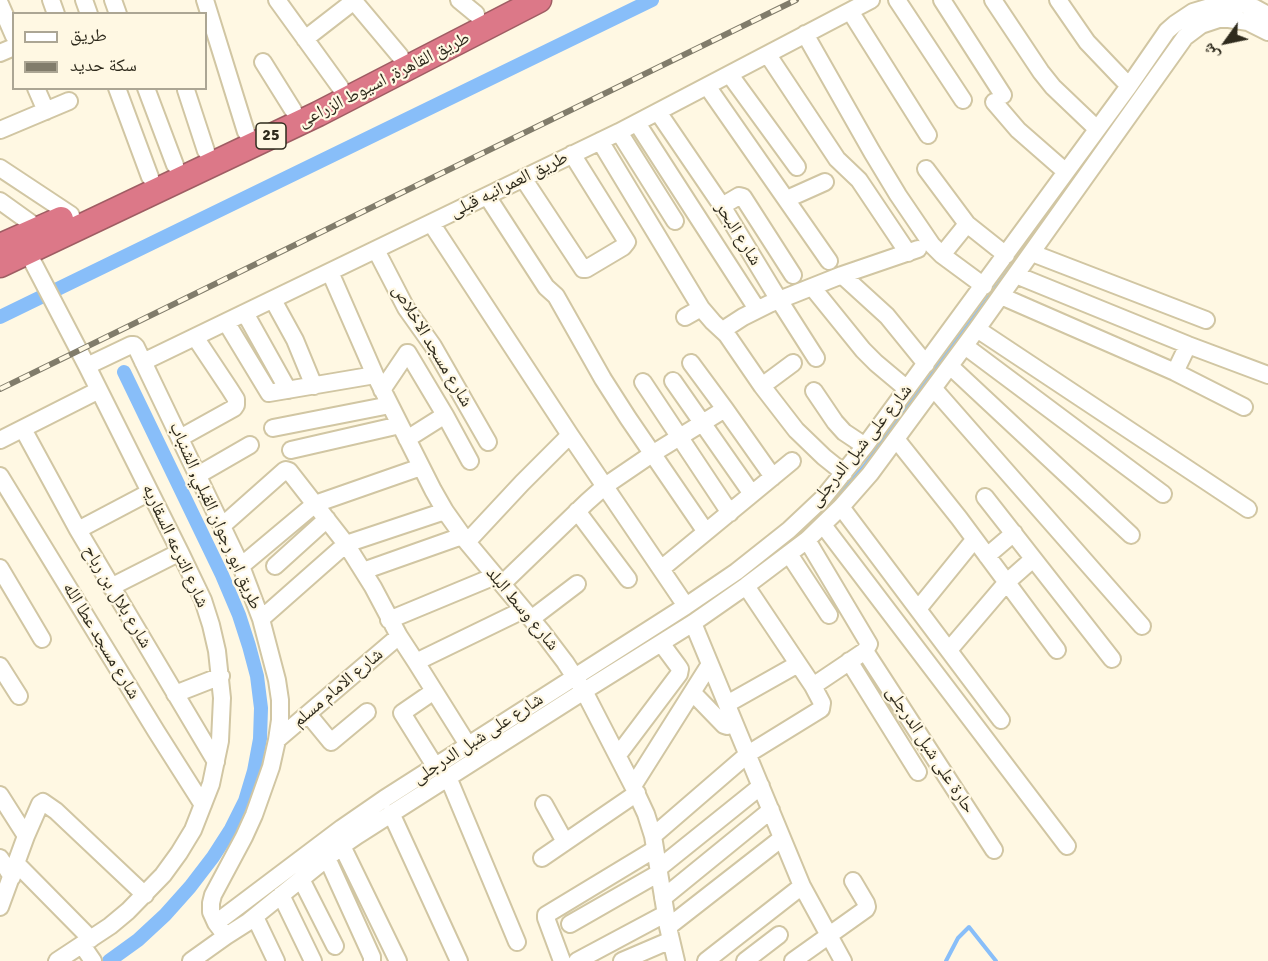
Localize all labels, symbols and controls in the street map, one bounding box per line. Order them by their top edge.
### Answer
legend [12,12,207,90]
north arrow [1196,12,1256,72]
text: طريق [70,24,107,46]
street label: طريق القاهرة, اسيوط الزراعى [294,27,474,133]
text: ش [1198,39,1224,64]
text: سكة حديد [70,54,137,76]
road number: 25 [256,123,286,149]
street label: طريق العمرانيه قبلى [447,147,571,223]
street label: شارع البحر [710,198,766,270]
street label: شارع مسجد الاخلاص [387,281,477,411]
street label: شارع على شبل الدرجلى [805,380,917,512]
street label: طريق ابو رجوان القبلي, الشنباب [164,419,266,613]
street label: شارع الترعه السقاريه [137,481,213,611]
street label: شارع بلال بن رباح [78,542,156,652]
street label: شارع وسط البلد [481,563,563,655]
street label: شارع مسجد عطا الله [58,579,144,703]
street label: شارع الامام مسلم [288,644,388,732]
street label: حارة على شبل الدرجلى [881,682,979,818]
street label: شارع على شبل الدرجلى [409,689,547,789]

